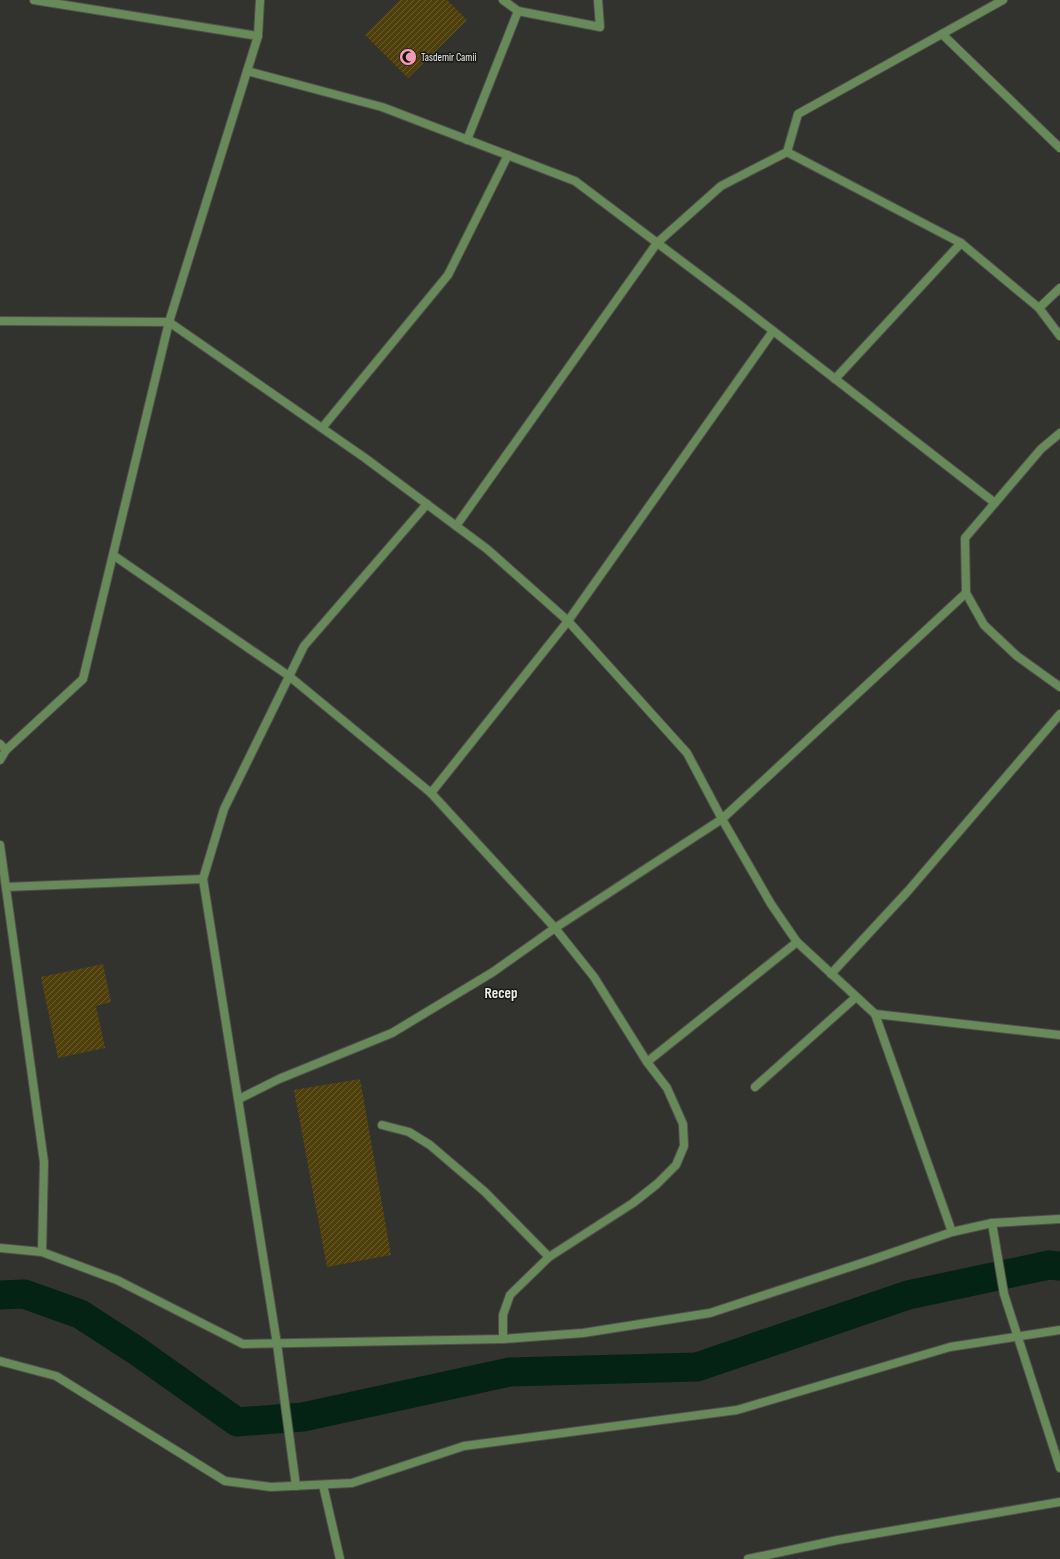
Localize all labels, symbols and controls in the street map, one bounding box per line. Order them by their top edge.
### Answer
mosque icon: Tasdemir Camii [398,47,418,67]
place label: Tasdemir Camii [421,51,476,64]
district label: Recep [485,984,517,1003]

